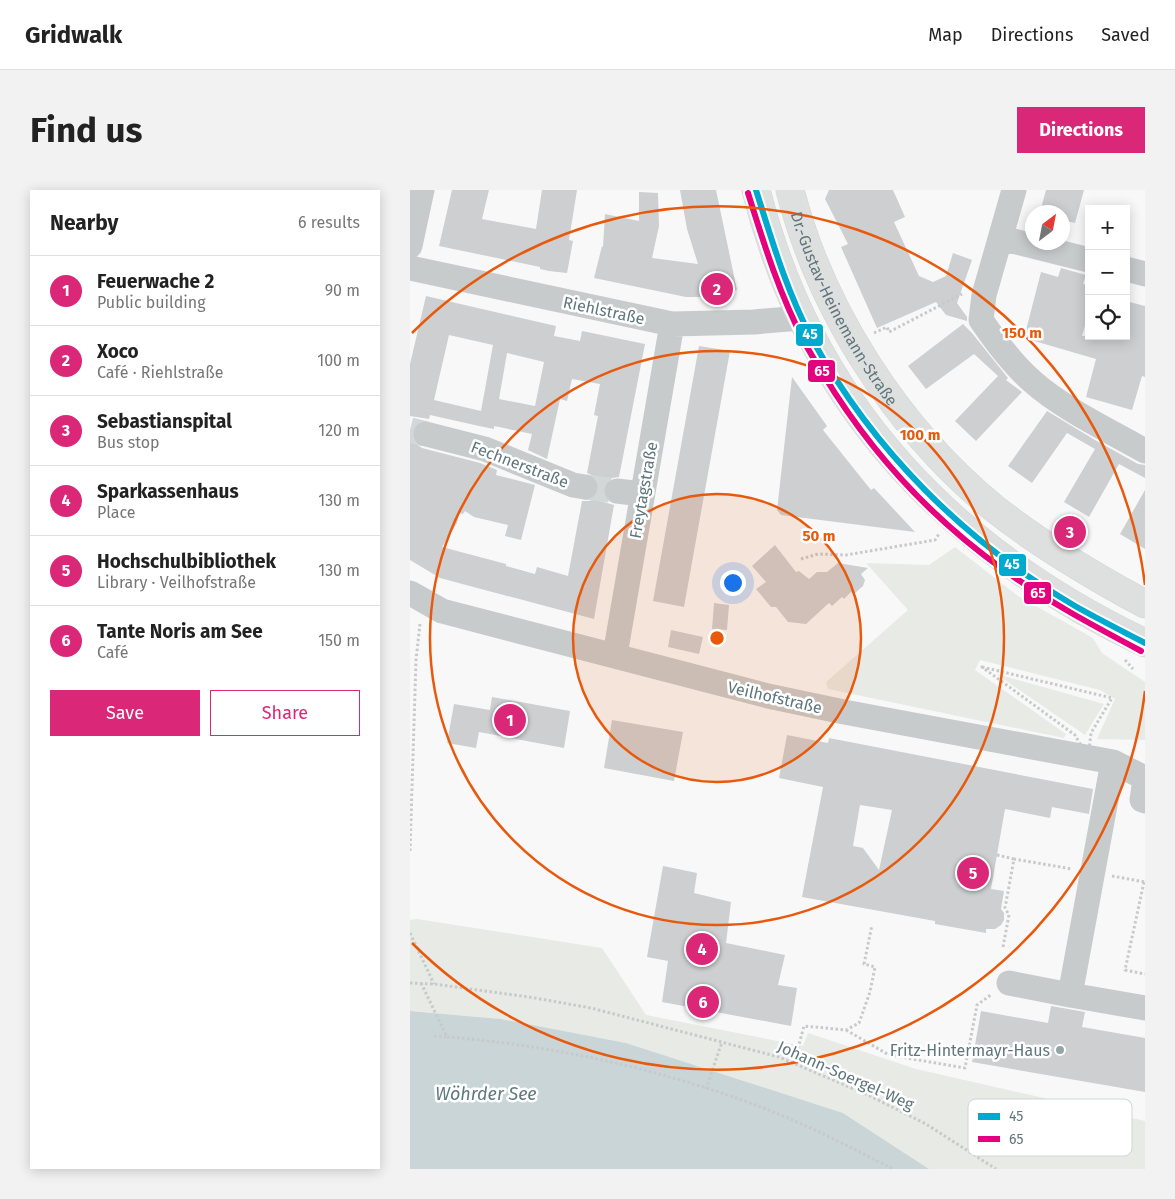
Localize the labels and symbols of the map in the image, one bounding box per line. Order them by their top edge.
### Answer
north arrow [1025,205,1070,250]
street label: Dr.-Gustav-Heinemann-Straße [787,209,902,409]
pin: 2 [701,270,733,308]
street label: Riehlstraße [561,293,646,328]
line badge: 45 [795,323,824,347]
text: 150 m [1002,324,1042,342]
text: 45 [802,326,818,343]
line badge: 65 [807,359,836,383]
text: 65 [814,363,830,380]
text: 100 m [900,426,940,444]
street label: Fechnerstraße [468,437,571,492]
street label: Freytagstraße [626,440,661,540]
pin: 3 [1054,513,1086,551]
text: 50 m [802,527,836,545]
line badge: 45 [998,553,1027,577]
text: 45 [1004,556,1020,573]
your location [720,570,746,596]
line badge: 65 [1023,581,1052,605]
text: 65 [1030,585,1046,602]
centre of rings [708,629,726,647]
street label: Veilhofstraße [726,677,824,718]
pin: 1 [494,701,526,739]
pin: 5 [957,854,989,892]
pin: 4 [686,930,718,968]
pin: 6 [687,983,719,1021]
street label: Johann-Soergel-Weg [775,1037,918,1114]
place label: Fritz-Hintermayr-Haus [890,1041,1050,1060]
marker: Fritz-Hintermayr-Haus [1054,1044,1066,1056]
water label: Wöhrder See [435,1083,537,1105]
legend [968,1099,1132,1156]
text: 45 [1009,1108,1023,1125]
text: 65 [1009,1131,1023,1148]

